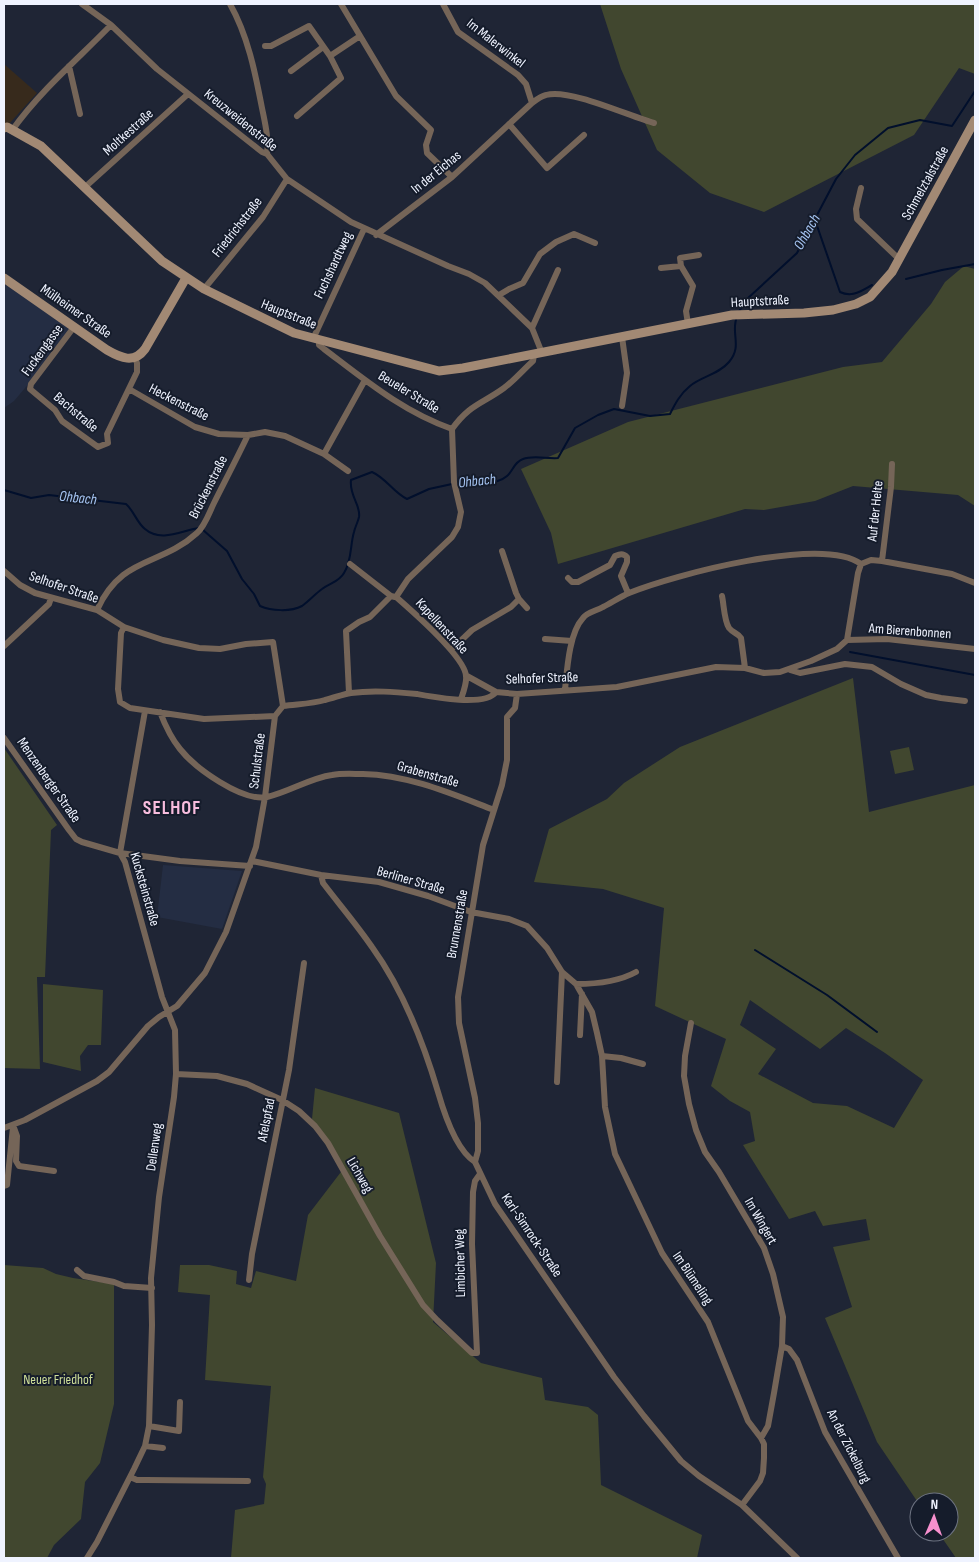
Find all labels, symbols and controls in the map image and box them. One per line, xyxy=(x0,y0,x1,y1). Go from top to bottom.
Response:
street label: Im Malerwinkel xyxy=(463,15,529,71)
street label: Kreuzweidenstraße xyxy=(201,85,281,155)
street label: Moltkestraße xyxy=(99,105,157,159)
street label: Schmelztalstraße xyxy=(898,143,952,223)
street label: In der Eichas xyxy=(408,147,464,197)
street label: Friedrichstraße xyxy=(208,194,266,260)
water label: Ohbach xyxy=(789,211,825,253)
street label: Fuchshardtweg xyxy=(310,228,356,301)
street label: Mülheimer Straße xyxy=(37,280,115,342)
street label: Hauptstraße xyxy=(730,291,790,311)
street label: Hauptstraße xyxy=(259,295,319,333)
street label: Fuckengasse xyxy=(18,321,66,379)
street label: Beueler Straße xyxy=(375,367,443,417)
street label: Heckenstraße xyxy=(146,380,212,424)
street label: Bachstraße xyxy=(50,388,102,436)
street label: Brückenstraße xyxy=(185,453,231,521)
water label: Ohbach xyxy=(457,470,497,492)
street label: Auf der Helte xyxy=(863,480,887,543)
water label: Ohbach xyxy=(58,487,98,509)
street label: Selhofer Straße xyxy=(27,567,101,607)
street label: Kapellenstraße xyxy=(412,595,472,657)
street label: Am Bierenbonnen xyxy=(867,620,952,642)
street label: Selhofer Straße xyxy=(505,668,579,688)
street label: Schulstraße xyxy=(245,732,269,790)
street label: Menzenberger Straße xyxy=(13,734,85,826)
street label: Grabenstraße xyxy=(395,757,461,791)
district label: SELHOF xyxy=(143,797,201,820)
street label: Kucksteinstraße xyxy=(126,850,164,928)
street label: Berliner Straße xyxy=(375,862,447,898)
street label: Brunnenstraße xyxy=(443,888,471,960)
street label: Afelspfad xyxy=(253,1097,279,1144)
street label: Dellenweg xyxy=(142,1121,166,1172)
street label: Lichweg xyxy=(343,1154,377,1196)
street label: Karl-Simrock-Straße xyxy=(498,1190,566,1280)
street label: Im Wingert xyxy=(741,1195,781,1247)
street label: Limbicher Weg xyxy=(451,1228,469,1298)
street label: Im Blümeling xyxy=(669,1248,717,1308)
park label: Neuer Friedhof xyxy=(23,1371,94,1388)
street label: An der Zickelburg xyxy=(823,1405,875,1486)
north arrow xyxy=(909,1492,959,1542)
text: N xyxy=(930,1496,938,1513)

